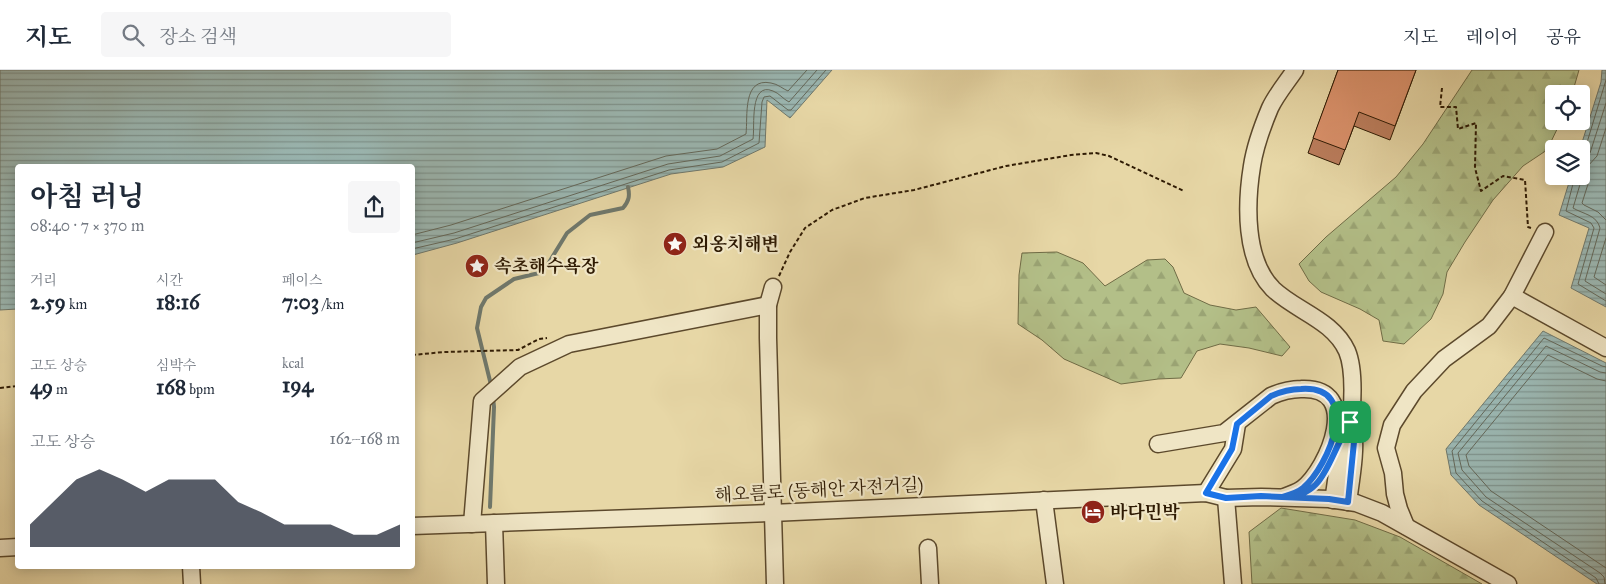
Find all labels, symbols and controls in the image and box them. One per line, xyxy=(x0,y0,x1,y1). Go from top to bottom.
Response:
search box xyxy=(101,12,451,57)
icon: search xyxy=(119,21,147,49)
text: 지도 xyxy=(25,22,71,52)
text: 장소 검색 xyxy=(159,25,237,48)
text: 지도 xyxy=(1403,26,1438,48)
text: 레이어 xyxy=(1466,26,1518,48)
text: 공유 xyxy=(1546,26,1581,48)
map controls xyxy=(1545,85,1590,185)
button: locate xyxy=(1545,85,1590,130)
button: layers xyxy=(1545,140,1590,185)
text: 아침 러닝 xyxy=(30,179,144,214)
button: share xyxy=(348,181,400,233)
text: 08:40 · 7 × 370 m xyxy=(30,216,144,235)
place icon: 외옹치해변 xyxy=(662,231,688,257)
place label: 외옹치해변 xyxy=(692,233,779,255)
place icon: 속초해수욕장 xyxy=(464,253,490,279)
place label: 속초해수욕장 xyxy=(494,255,599,277)
text: 거리 xyxy=(30,272,57,289)
text: 시간 xyxy=(156,272,183,289)
text: 페이스 xyxy=(282,272,323,289)
text: 2.59 xyxy=(30,289,66,315)
text: 18:16 xyxy=(156,289,200,315)
text: 7:03 xyxy=(282,289,319,315)
text: km xyxy=(66,296,87,313)
text: /km xyxy=(319,296,344,313)
text: kcal xyxy=(282,355,304,372)
text: 고도 상승 xyxy=(30,357,87,374)
text: 심박수 xyxy=(156,357,197,374)
text: 194 xyxy=(282,372,313,398)
text: 49 xyxy=(30,374,53,400)
text: 168 xyxy=(156,374,186,400)
text: m xyxy=(53,381,68,398)
text: bpm xyxy=(186,381,215,398)
pin xyxy=(1329,401,1371,443)
icon: arrive xyxy=(1336,408,1364,436)
text: 162–168 m xyxy=(329,429,400,448)
text: 고도 상승 xyxy=(30,432,95,451)
street label: 해오름로 (동해안 자전거길) xyxy=(714,474,924,507)
hotel icon: 바다민박 xyxy=(1080,499,1106,525)
place label: 바다민박 xyxy=(1110,501,1180,523)

